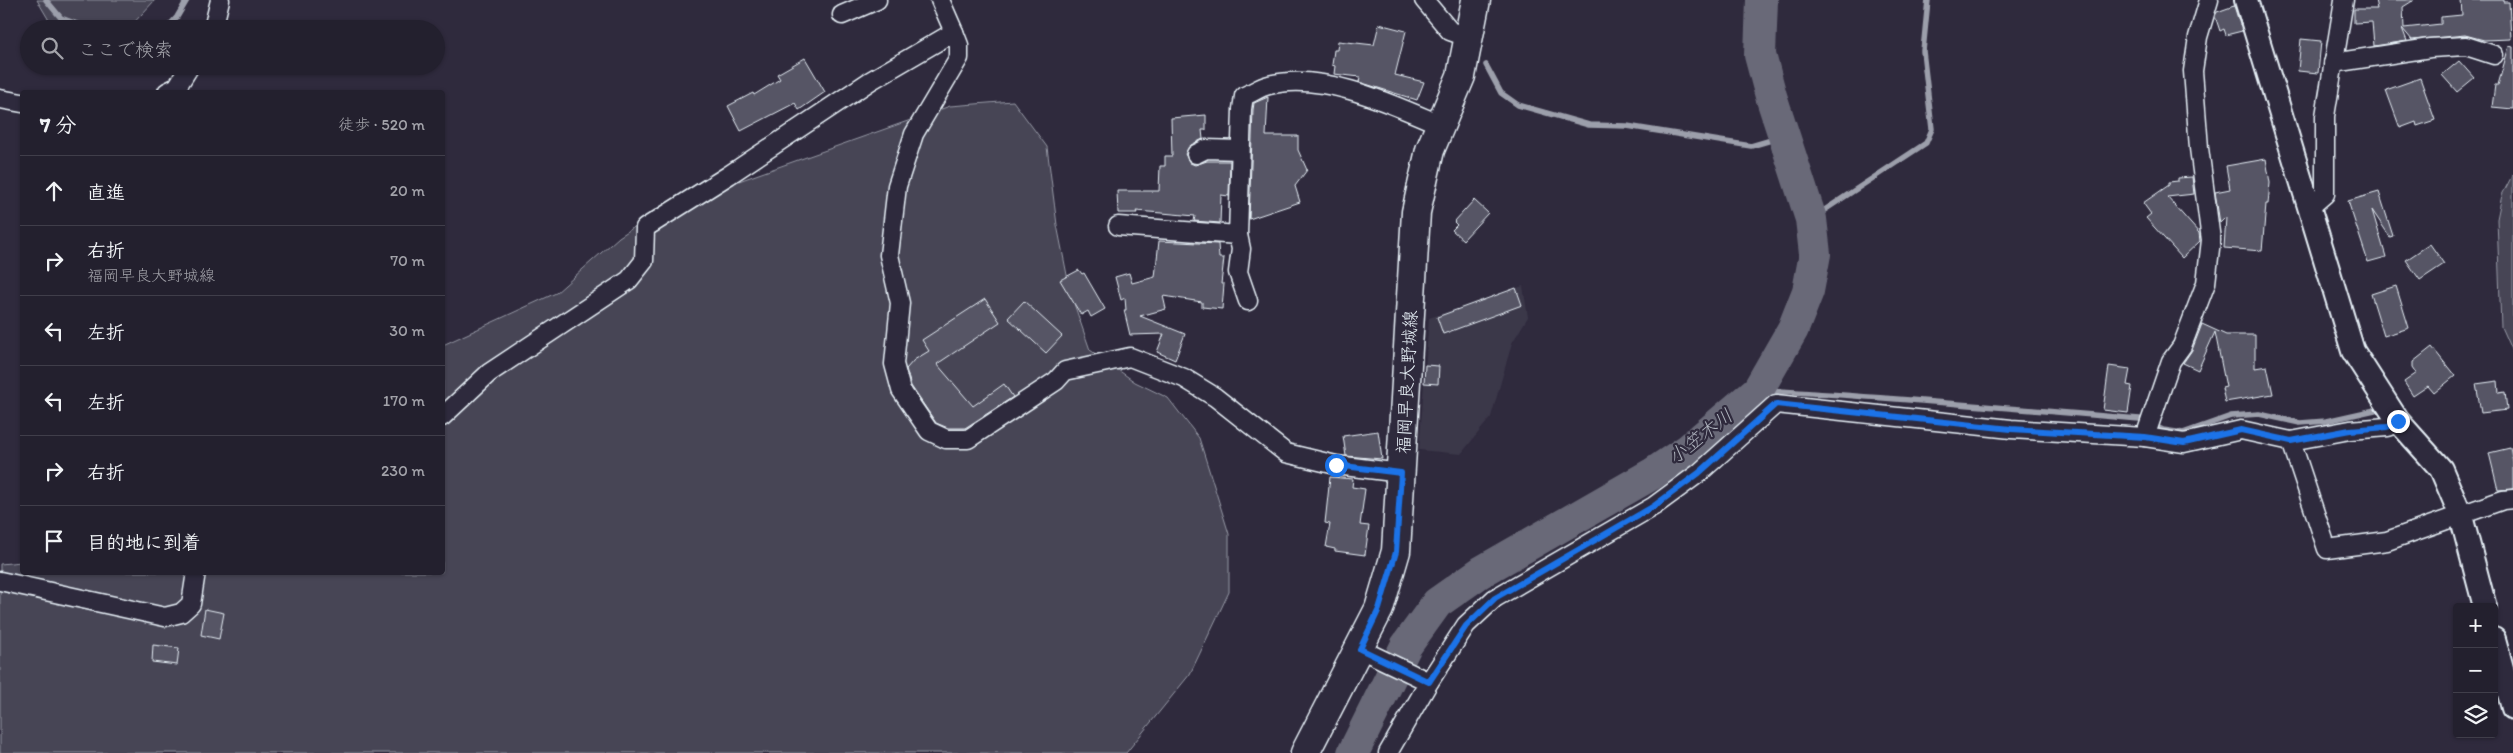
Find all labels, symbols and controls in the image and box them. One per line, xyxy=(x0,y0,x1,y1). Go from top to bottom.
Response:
search box xyxy=(20,20,445,75)
icon: search xyxy=(38,34,66,62)
text: ここで検索 xyxy=(78,38,173,61)
text: 7 分 xyxy=(40,112,76,137)
text: 徒歩 · 520 m xyxy=(338,115,425,134)
icon: ahead xyxy=(40,177,68,205)
text: 直進 xyxy=(87,181,125,204)
text: 20 m xyxy=(390,181,425,200)
text: 右折 xyxy=(87,239,125,262)
icon: right xyxy=(40,247,68,275)
text: 70 m xyxy=(390,251,425,270)
text: 福岡早良大野城線 xyxy=(87,266,215,285)
street label: 福岡早良大野城線 xyxy=(1392,310,1422,454)
icon: left xyxy=(40,317,68,345)
text: 左折 xyxy=(87,321,125,344)
text: 30 m xyxy=(389,321,425,340)
icon: left xyxy=(40,387,68,415)
text: 左折 xyxy=(87,391,125,414)
text: 170 m xyxy=(383,391,425,410)
water label: 小笠木川 xyxy=(1663,404,1737,469)
route end xyxy=(2387,410,2410,433)
route start xyxy=(1325,454,1348,477)
icon: right xyxy=(40,457,68,485)
text: 右折 xyxy=(87,461,125,484)
text: 230 m xyxy=(381,461,425,480)
icon: arrive xyxy=(40,527,68,555)
text: 目的地に到着 xyxy=(87,531,201,554)
map controls xyxy=(2453,603,2498,738)
button: + xyxy=(2453,603,2498,648)
button: − xyxy=(2453,648,2498,693)
button: layers xyxy=(2453,693,2498,738)

